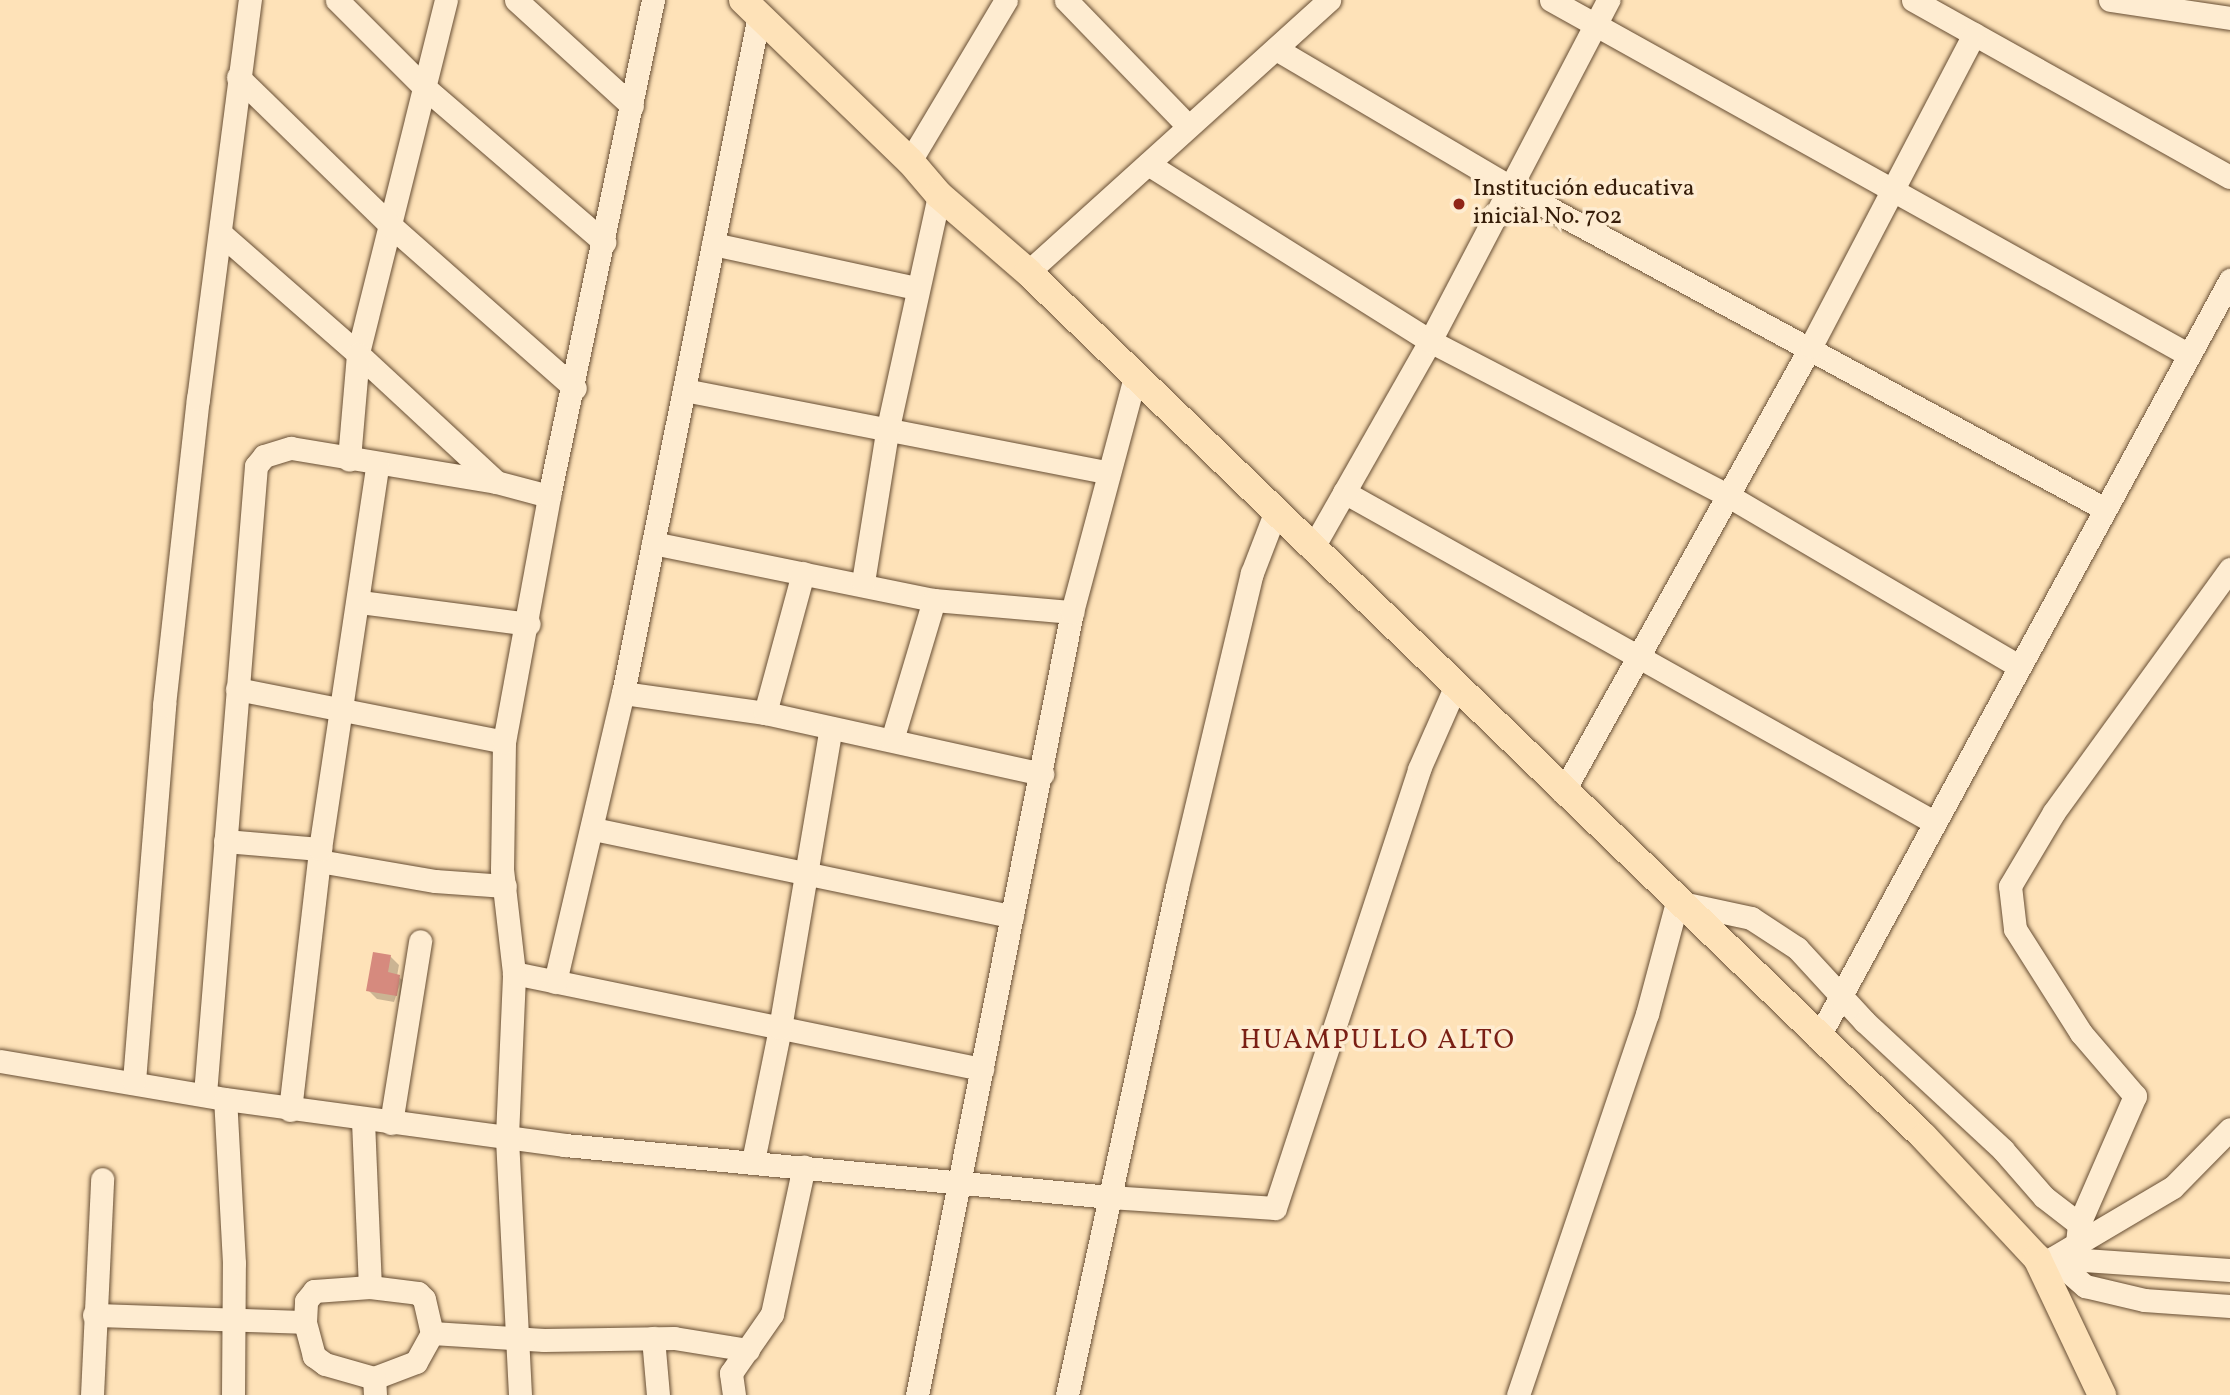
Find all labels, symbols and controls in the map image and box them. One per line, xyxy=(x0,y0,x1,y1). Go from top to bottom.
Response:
place label: Institución educativa inicial No. 702 xyxy=(1473,176,1695,232)
marker: Institución educativa inicial No. 702 xyxy=(1451,196,1467,212)
district label: HUAMPULLO ALTO xyxy=(1242,1024,1514,1058)

